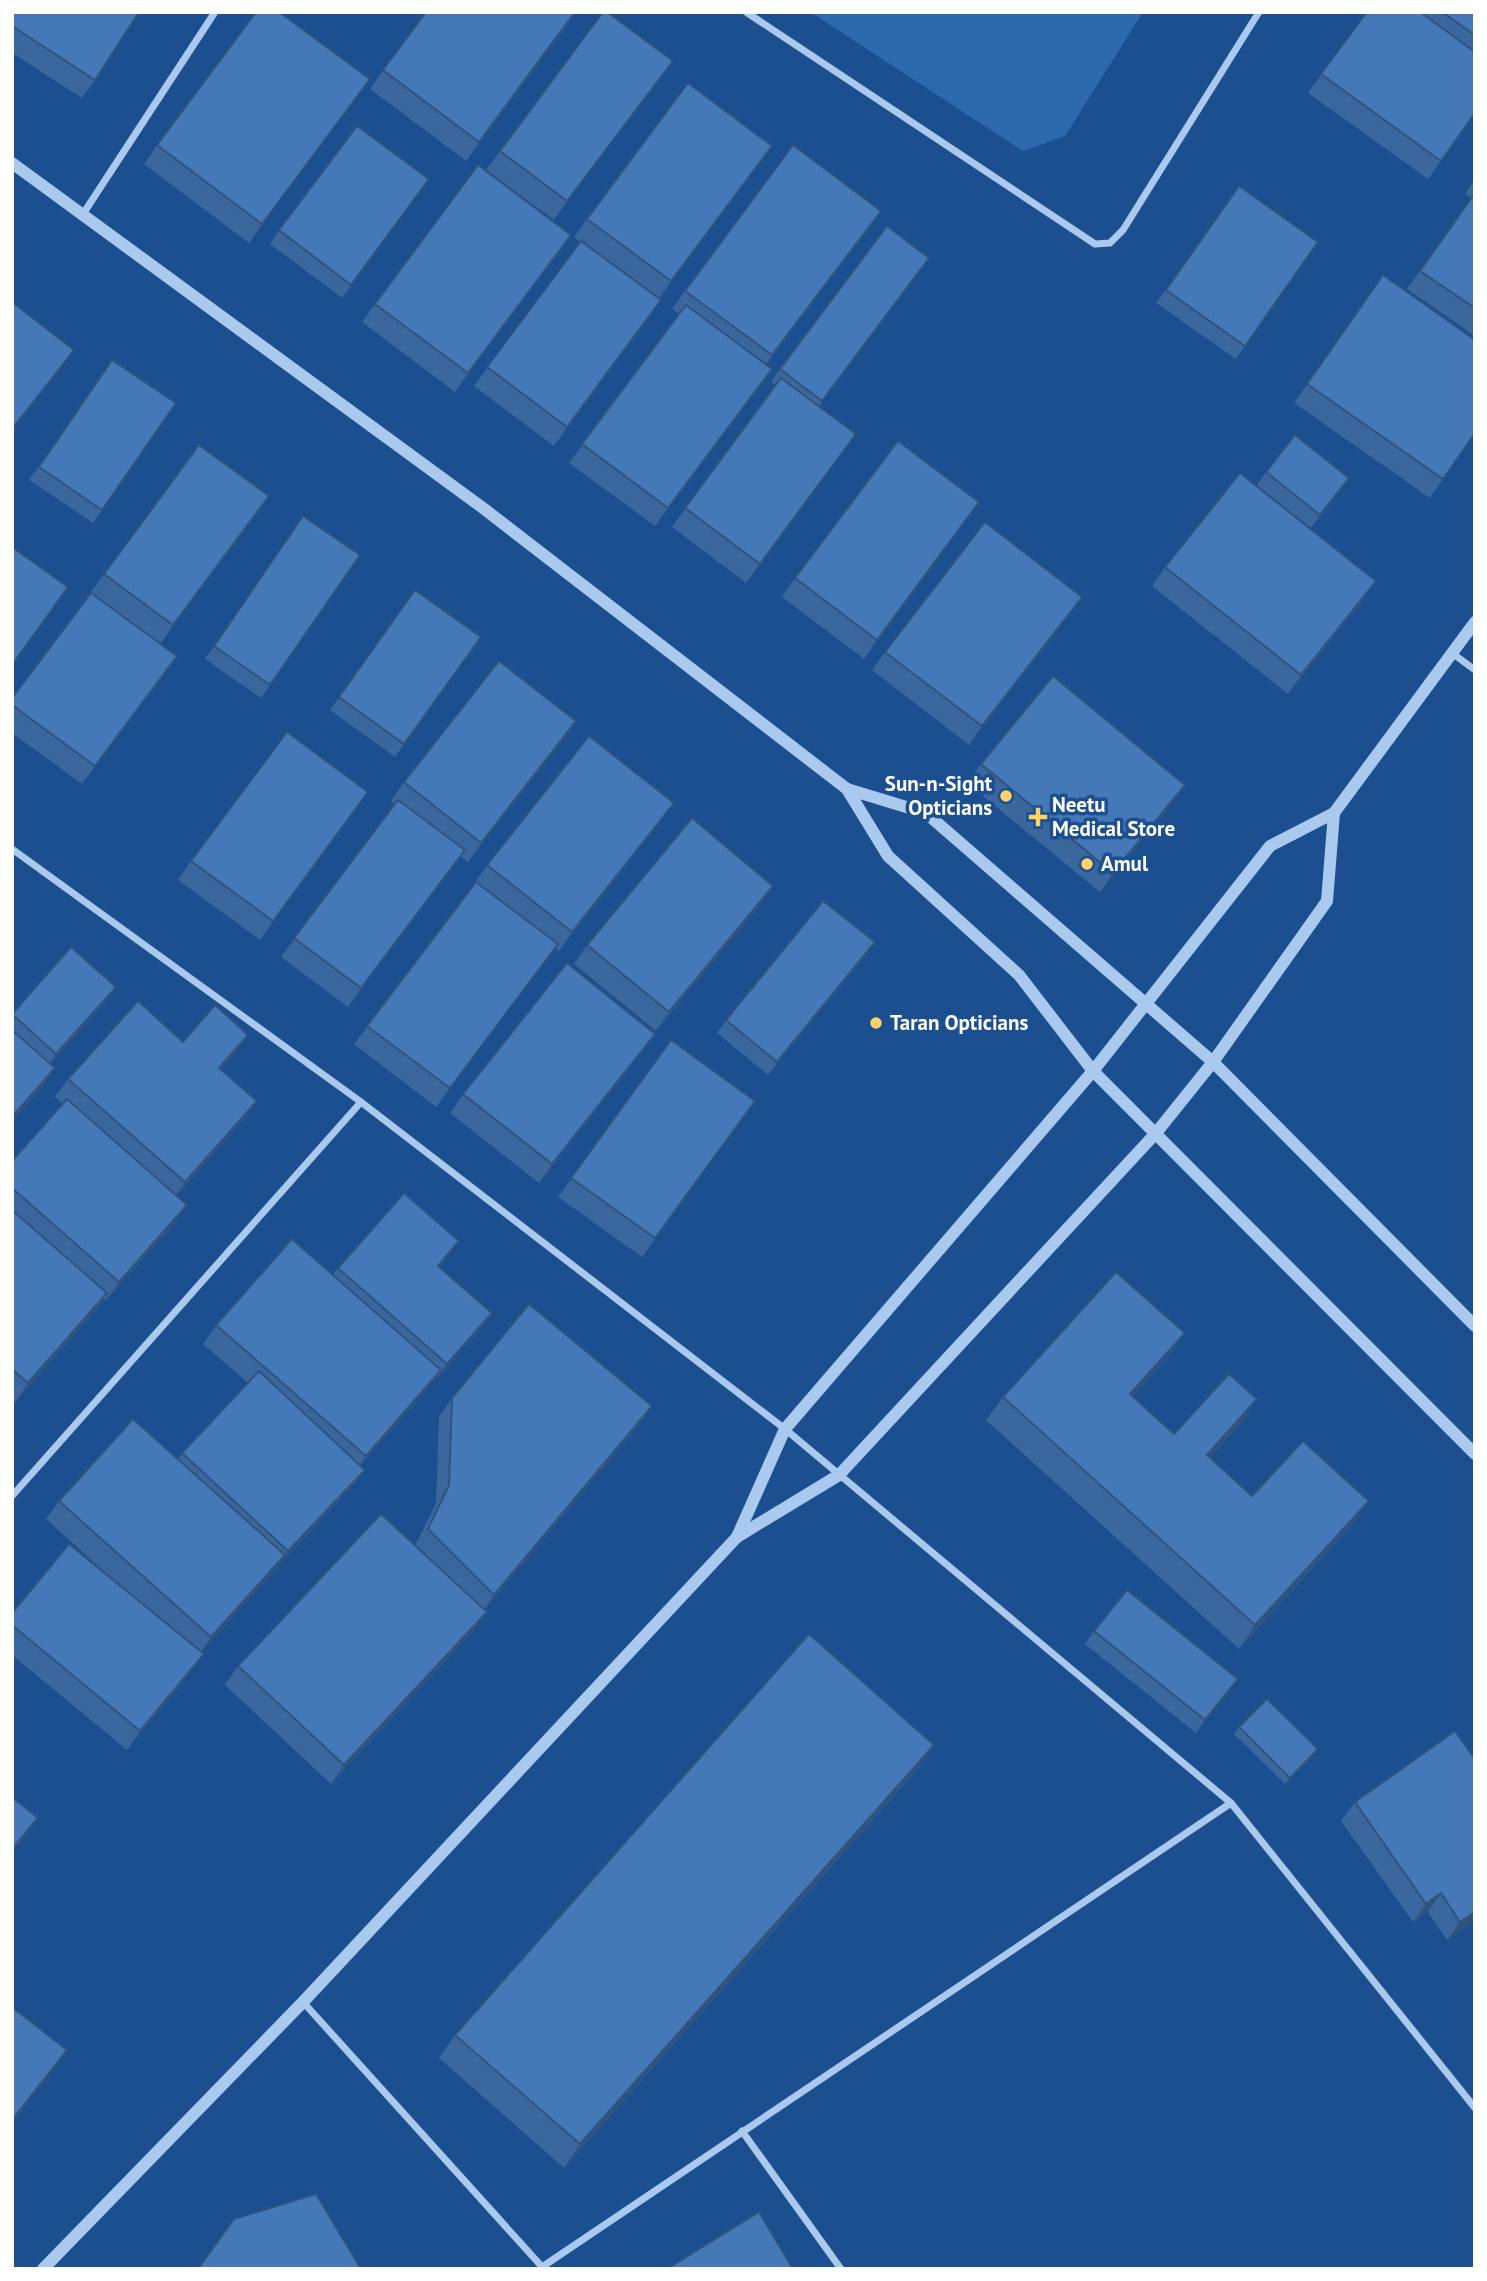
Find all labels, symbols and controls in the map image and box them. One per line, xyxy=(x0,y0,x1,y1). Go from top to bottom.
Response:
place label: Sun-n-Sight Opticians xyxy=(885,770,993,821)
marker: Sun-n-Sight Opticians xyxy=(998,788,1014,804)
place label: Neetu Medical Store xyxy=(1052,791,1175,842)
marker: Neetu Medical Store xyxy=(1030,809,1046,825)
place label: Amul xyxy=(1101,850,1149,877)
marker: Amul xyxy=(1079,856,1095,872)
place label: Taran Opticians xyxy=(890,1009,1028,1036)
marker: Taran Opticians xyxy=(868,1015,884,1031)

